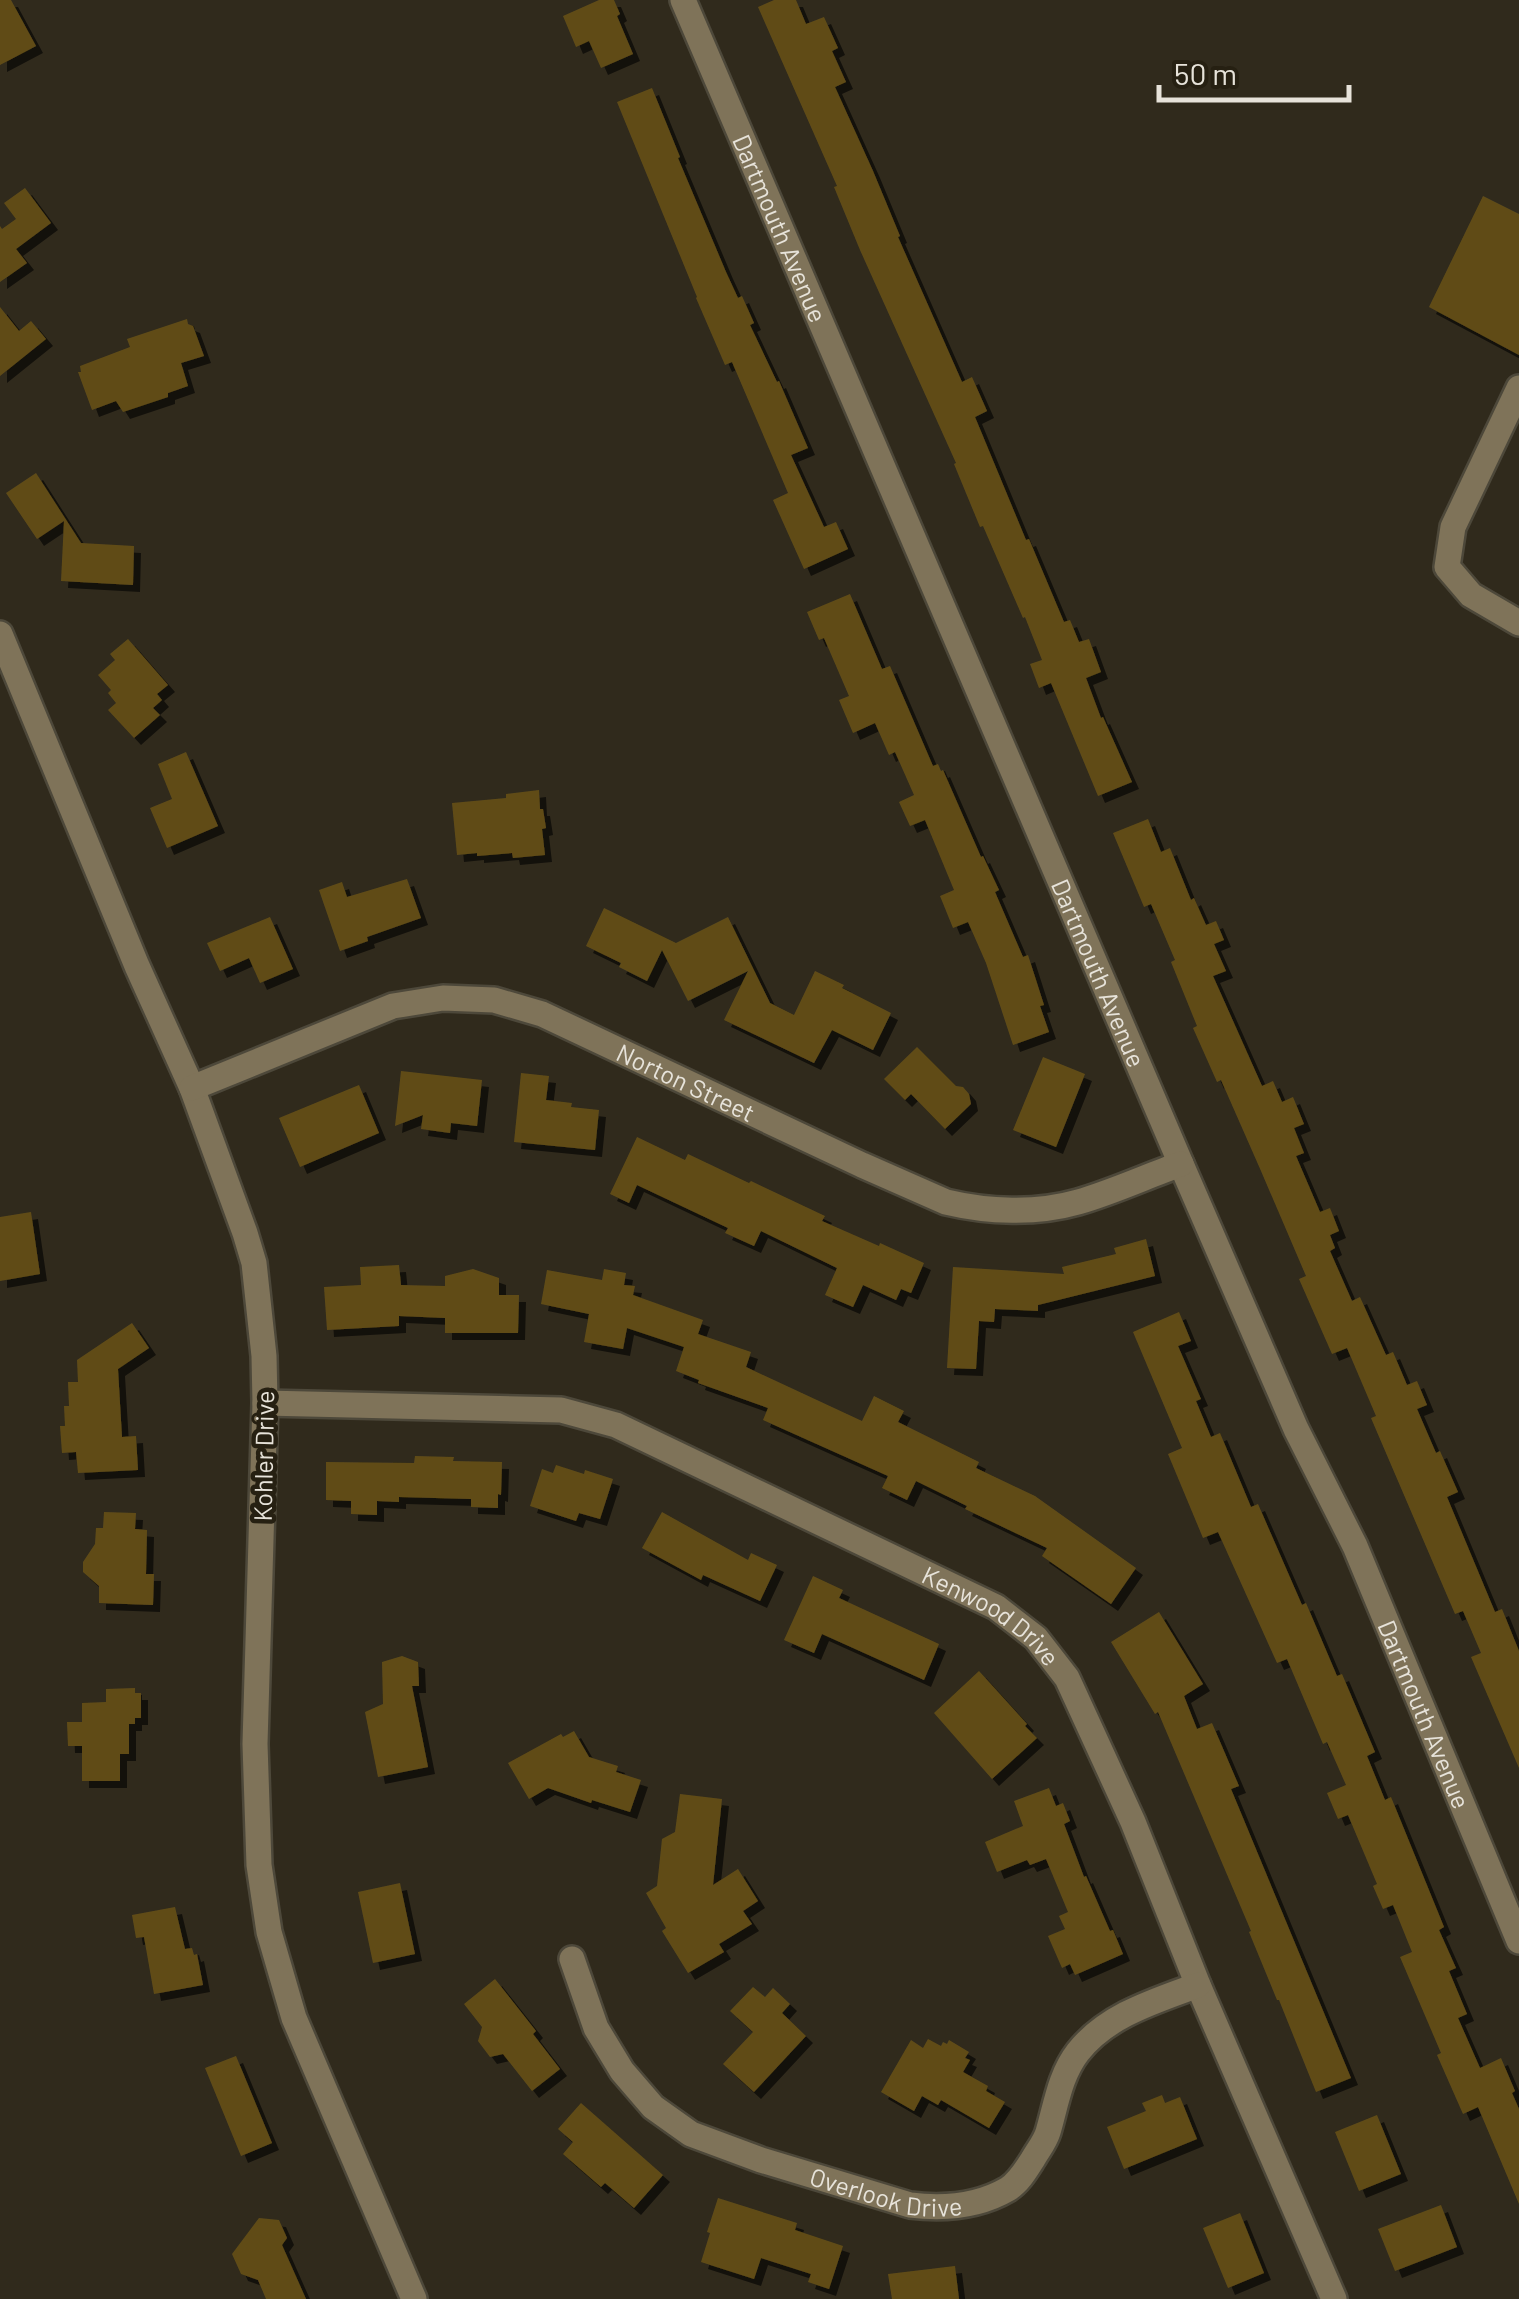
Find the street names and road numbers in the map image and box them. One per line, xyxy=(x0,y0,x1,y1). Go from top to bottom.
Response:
street label: Dartmouth Avenue xyxy=(727,130,834,326)
street label: Dartmouth Avenue xyxy=(1046,874,1153,1071)
street label: Norton Street xyxy=(612,1037,760,1127)
street label: Kohler Drive xyxy=(247,1390,279,1522)
street label: Kenwood Drive xyxy=(918,1559,1066,1671)
street label: Dartmouth Avenue xyxy=(1372,1615,1477,1813)
street label: Overlook Drive xyxy=(806,2161,964,2222)

